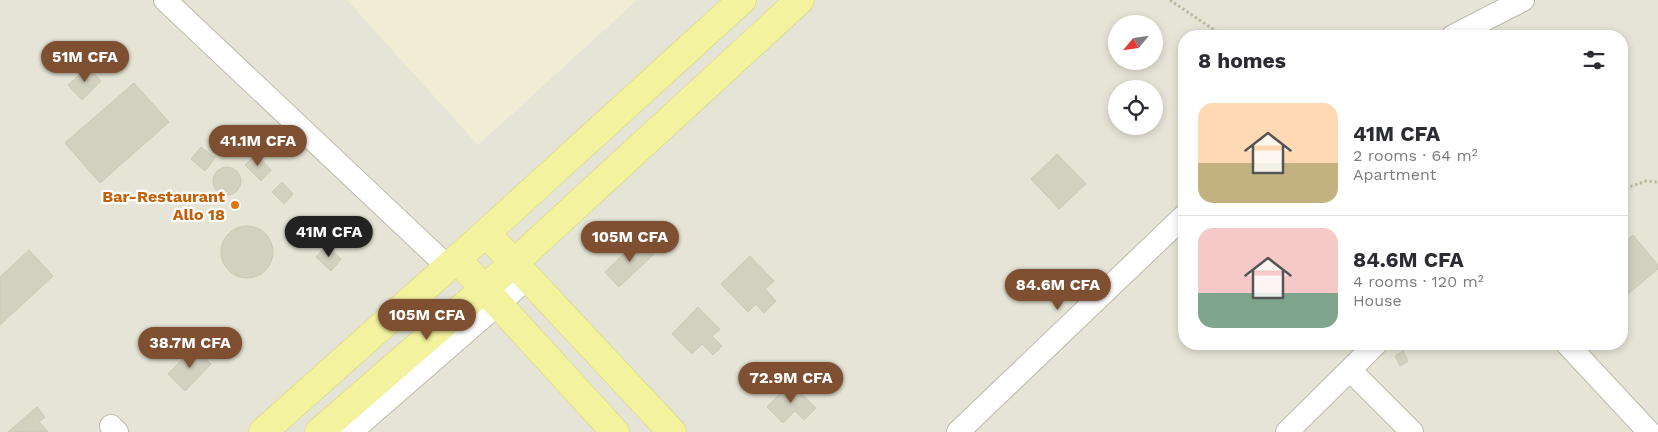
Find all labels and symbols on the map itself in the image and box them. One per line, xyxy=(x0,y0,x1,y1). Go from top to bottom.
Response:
north arrow xyxy=(1108,15,1162,70)
pin: 51M CFA xyxy=(39,41,131,83)
pin: 41.1M CFA xyxy=(201,124,315,167)
place label: Bar-Restaurant Allo 18 xyxy=(102,187,225,224)
marker: Bar-Restaurant Allo 18 xyxy=(229,199,241,211)
pin: 41M CFA xyxy=(283,216,375,258)
pin: 105M CFA xyxy=(578,220,682,263)
pin: 84.6M CFA xyxy=(1001,268,1115,311)
pin: 105M CFA xyxy=(375,298,479,341)
pin: 38.7M CFA xyxy=(133,326,247,369)
pin: 72.9M CFA xyxy=(734,362,848,404)

